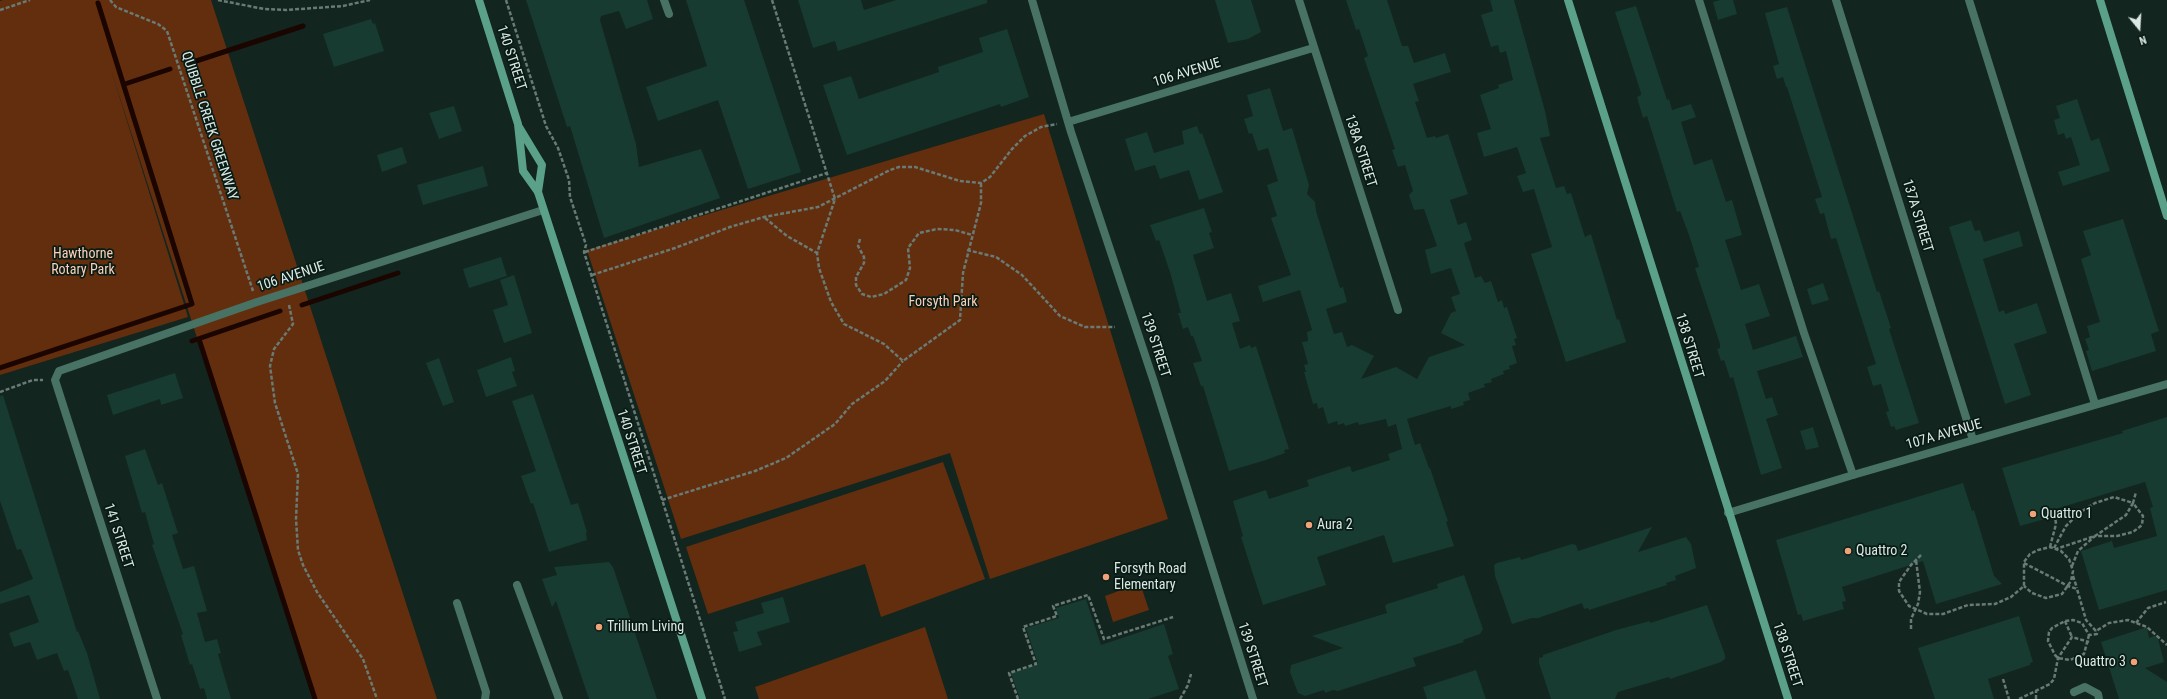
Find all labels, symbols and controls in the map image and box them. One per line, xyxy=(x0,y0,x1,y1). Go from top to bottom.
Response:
north arrow xyxy=(2119,8,2159,48)
street label: 140 STREET xyxy=(493,23,529,93)
text: N xyxy=(2138,33,2148,47)
street label: QUIBBLE CREEK GREENWAY xyxy=(177,49,241,203)
street label: 106 AVENUE xyxy=(1151,55,1223,91)
street label: 138A STREET xyxy=(1340,113,1380,189)
street label: 137A STREET xyxy=(1898,178,1936,254)
park label: Hawthorne Rotary Park xyxy=(51,246,115,278)
street label: 106 AVENUE xyxy=(255,258,327,296)
park label: Forsyth Park xyxy=(908,294,978,310)
street label: 139 STREET xyxy=(1137,310,1173,380)
street label: 138 STREET xyxy=(1671,311,1707,381)
street label: 140 STREET xyxy=(613,407,649,477)
street label: 107A AVENUE xyxy=(1904,416,1984,454)
street label: 141 STREET xyxy=(100,501,136,571)
place label: Quattro 1 xyxy=(2041,506,2092,522)
marker: Quattro 1 xyxy=(2028,509,2038,519)
place label: Aura 2 xyxy=(1317,517,1353,533)
marker: Aura 2 xyxy=(1304,520,1314,530)
place label: Quattro 2 xyxy=(1856,543,1907,559)
marker: Quattro 2 xyxy=(1843,546,1853,556)
place label: Forsyth Road Elementary xyxy=(1114,561,1186,594)
marker: Forsyth Road Elementary xyxy=(1101,572,1111,582)
place label: Trillium Living xyxy=(607,619,684,635)
street label: 139 STREET xyxy=(1234,620,1270,690)
street label: 138 STREET xyxy=(1769,620,1805,690)
marker: Trillium Living xyxy=(594,622,604,632)
place label: Quattro 3 xyxy=(2075,654,2126,670)
marker: Quattro 3 xyxy=(2129,657,2139,667)

